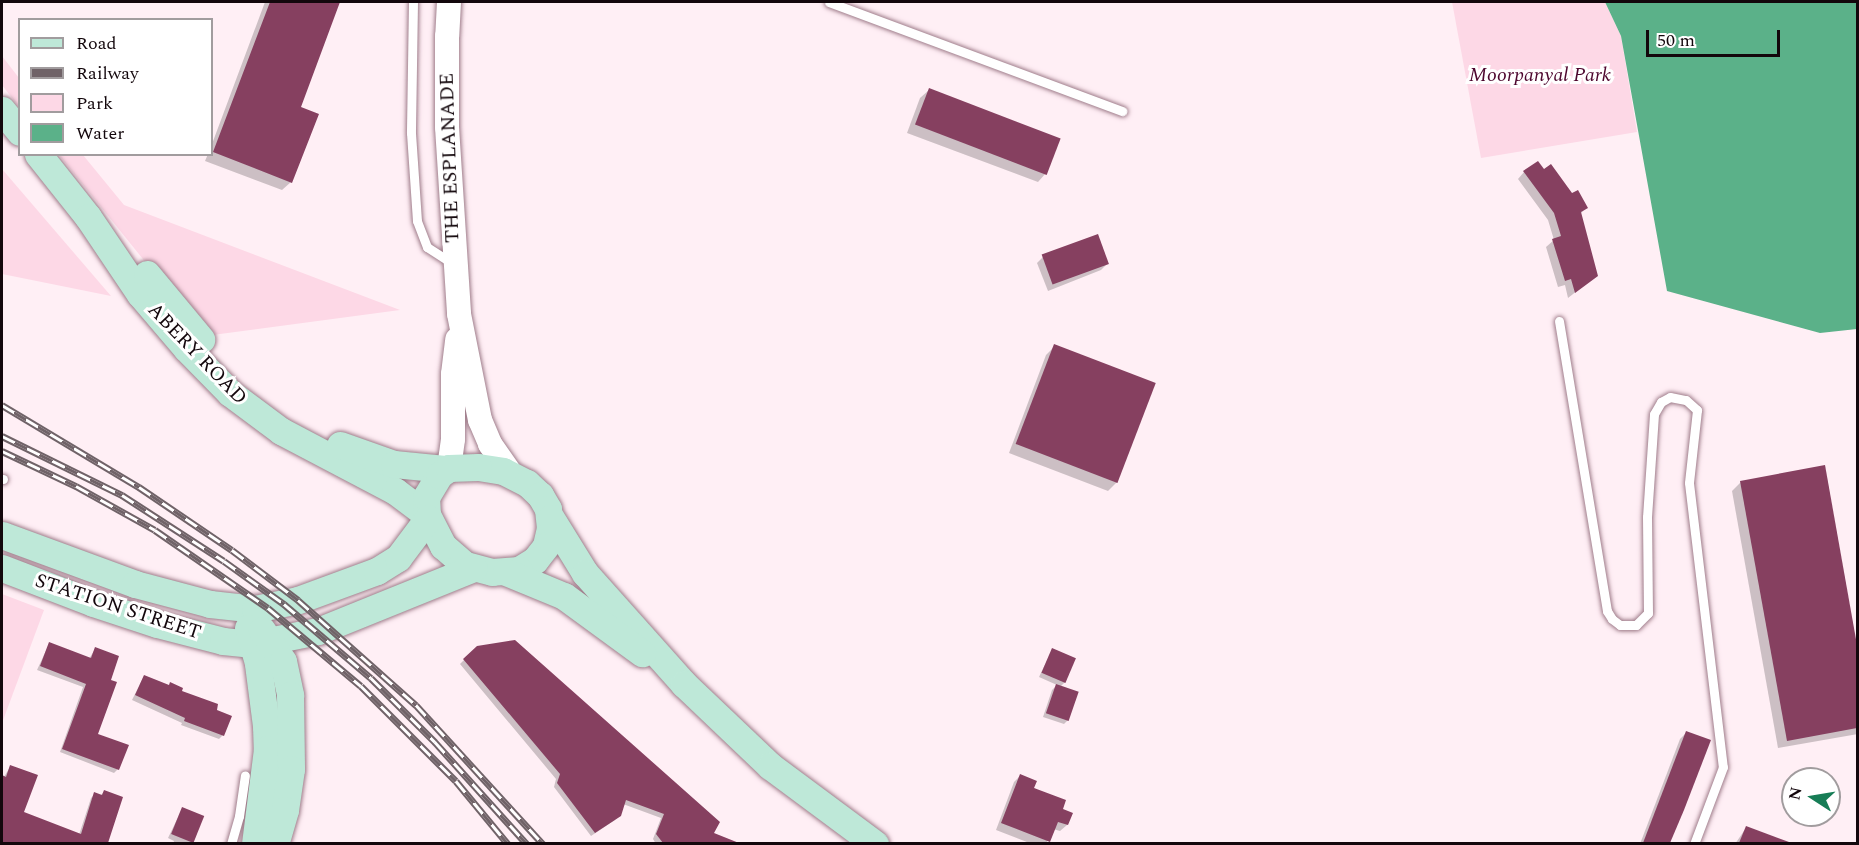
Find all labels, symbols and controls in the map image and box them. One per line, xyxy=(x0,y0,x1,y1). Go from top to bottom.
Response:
legend xyxy=(18,18,213,156)
scale bar xyxy=(1649,18,1782,56)
text: 50 m xyxy=(1657,27,1695,54)
text: Road xyxy=(76,30,117,57)
text: Railway xyxy=(76,60,139,87)
park label: Moorpanyal Park xyxy=(1469,63,1611,87)
street label: THE ESPLANADE xyxy=(435,72,465,244)
text: Park xyxy=(76,90,113,117)
text: Water xyxy=(76,120,124,147)
street label: ABERY ROAD xyxy=(142,298,252,410)
street label: STATION STREET xyxy=(32,569,204,645)
north arrow xyxy=(1781,767,1841,827)
text: N xyxy=(1782,785,1808,803)

